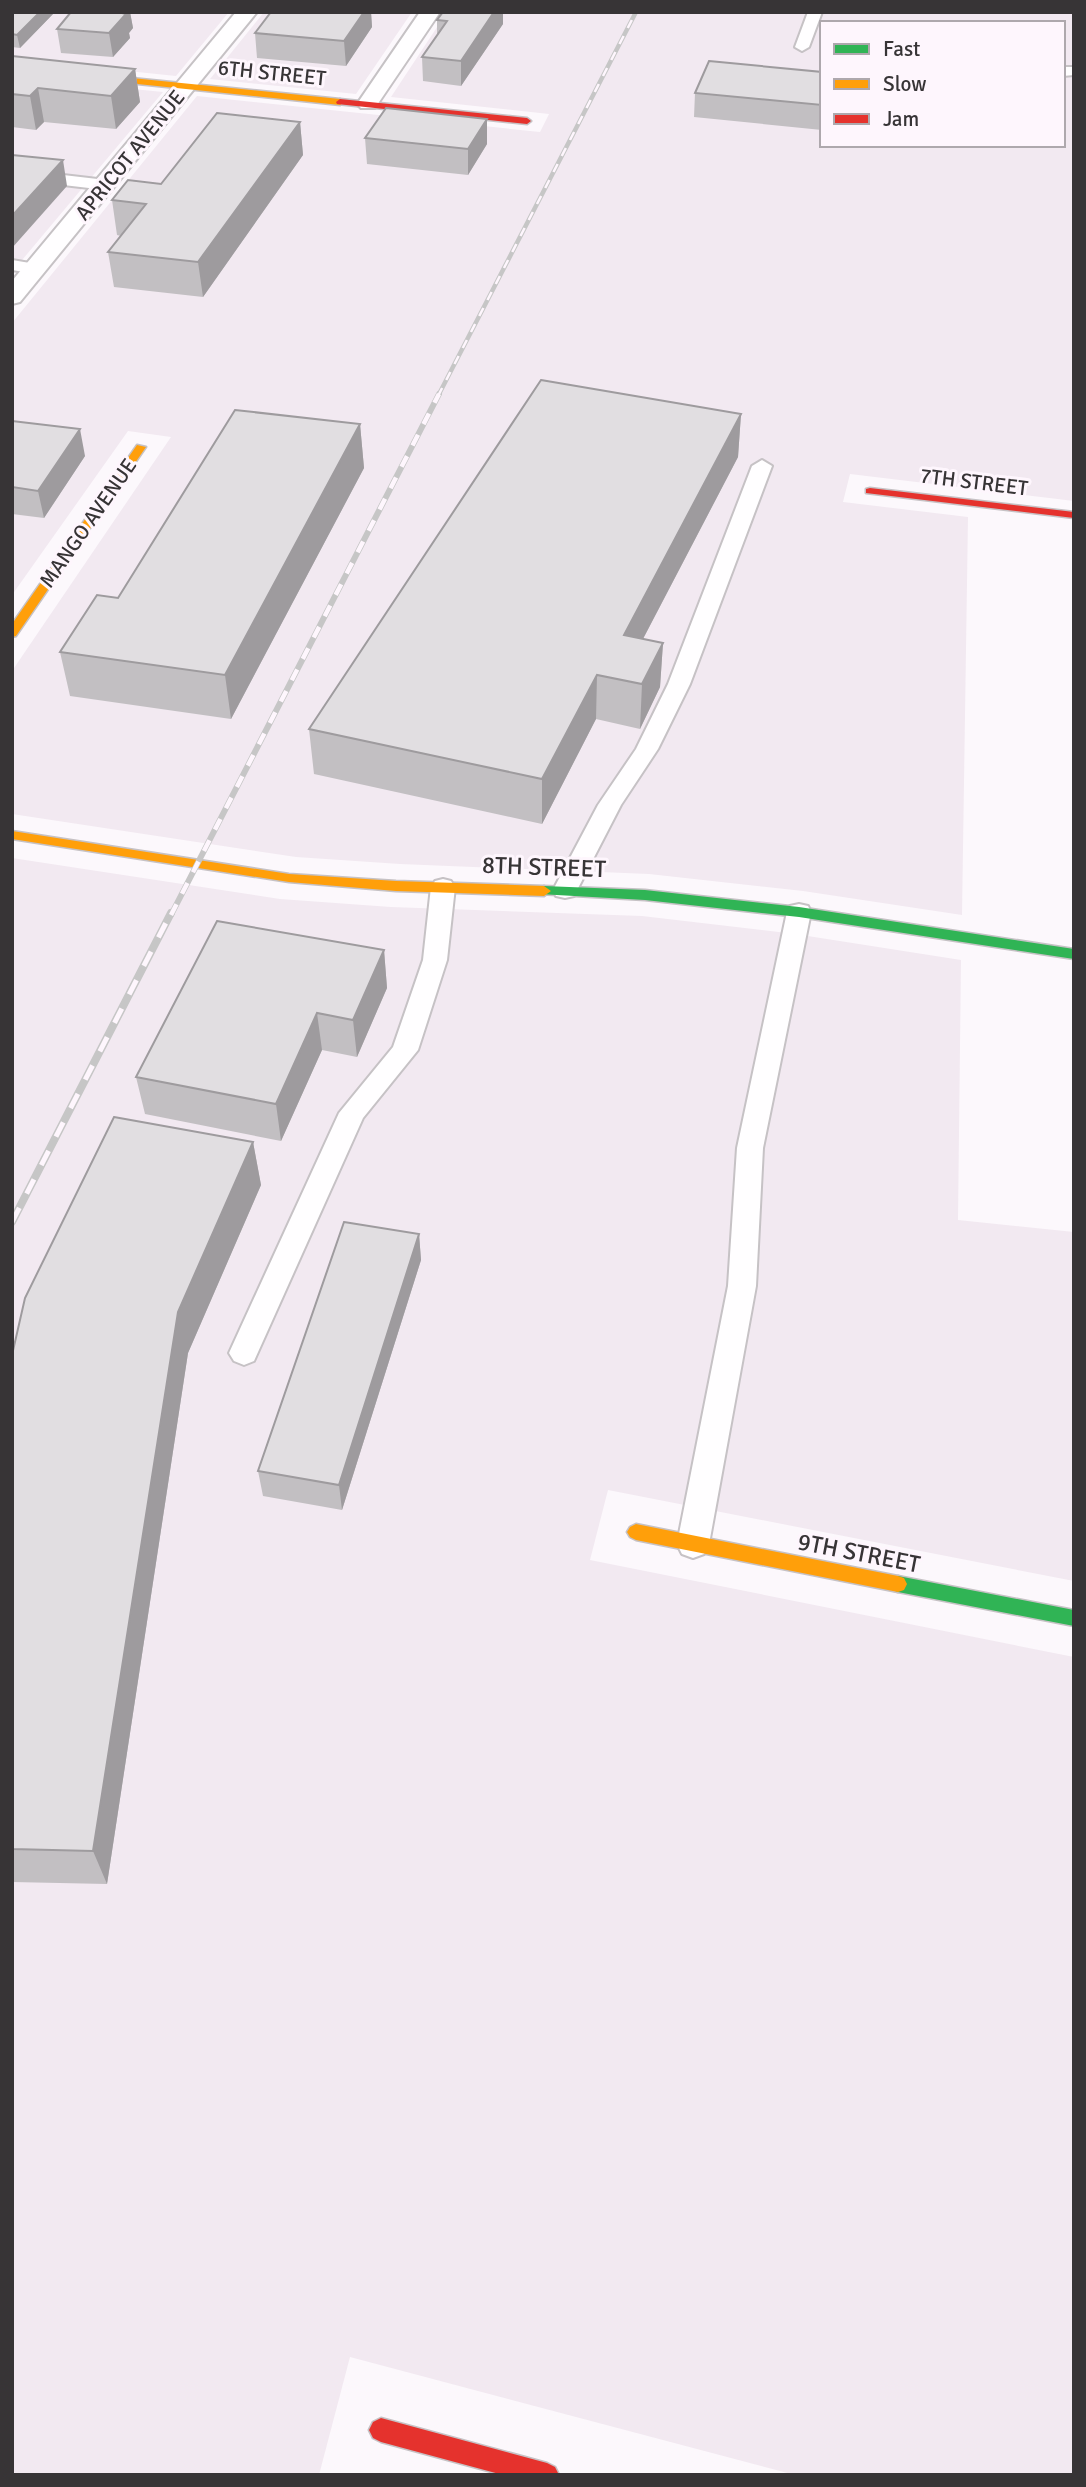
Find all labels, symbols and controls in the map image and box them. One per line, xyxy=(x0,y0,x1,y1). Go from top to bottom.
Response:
legend xyxy=(820,21,1065,147)
text: Fast xyxy=(883,36,920,62)
street label: 6TH STREET xyxy=(217,54,328,92)
text: Slow xyxy=(883,71,927,97)
street label: APRICOT AVENUE xyxy=(69,85,191,225)
text: Jam xyxy=(883,106,919,132)
street label: MANGO AVENUE xyxy=(34,453,142,593)
street label: 7TH STREET xyxy=(919,462,1030,502)
street label: 8TH STREET xyxy=(481,850,607,884)
street label: 9TH STREET xyxy=(795,1526,923,1580)

